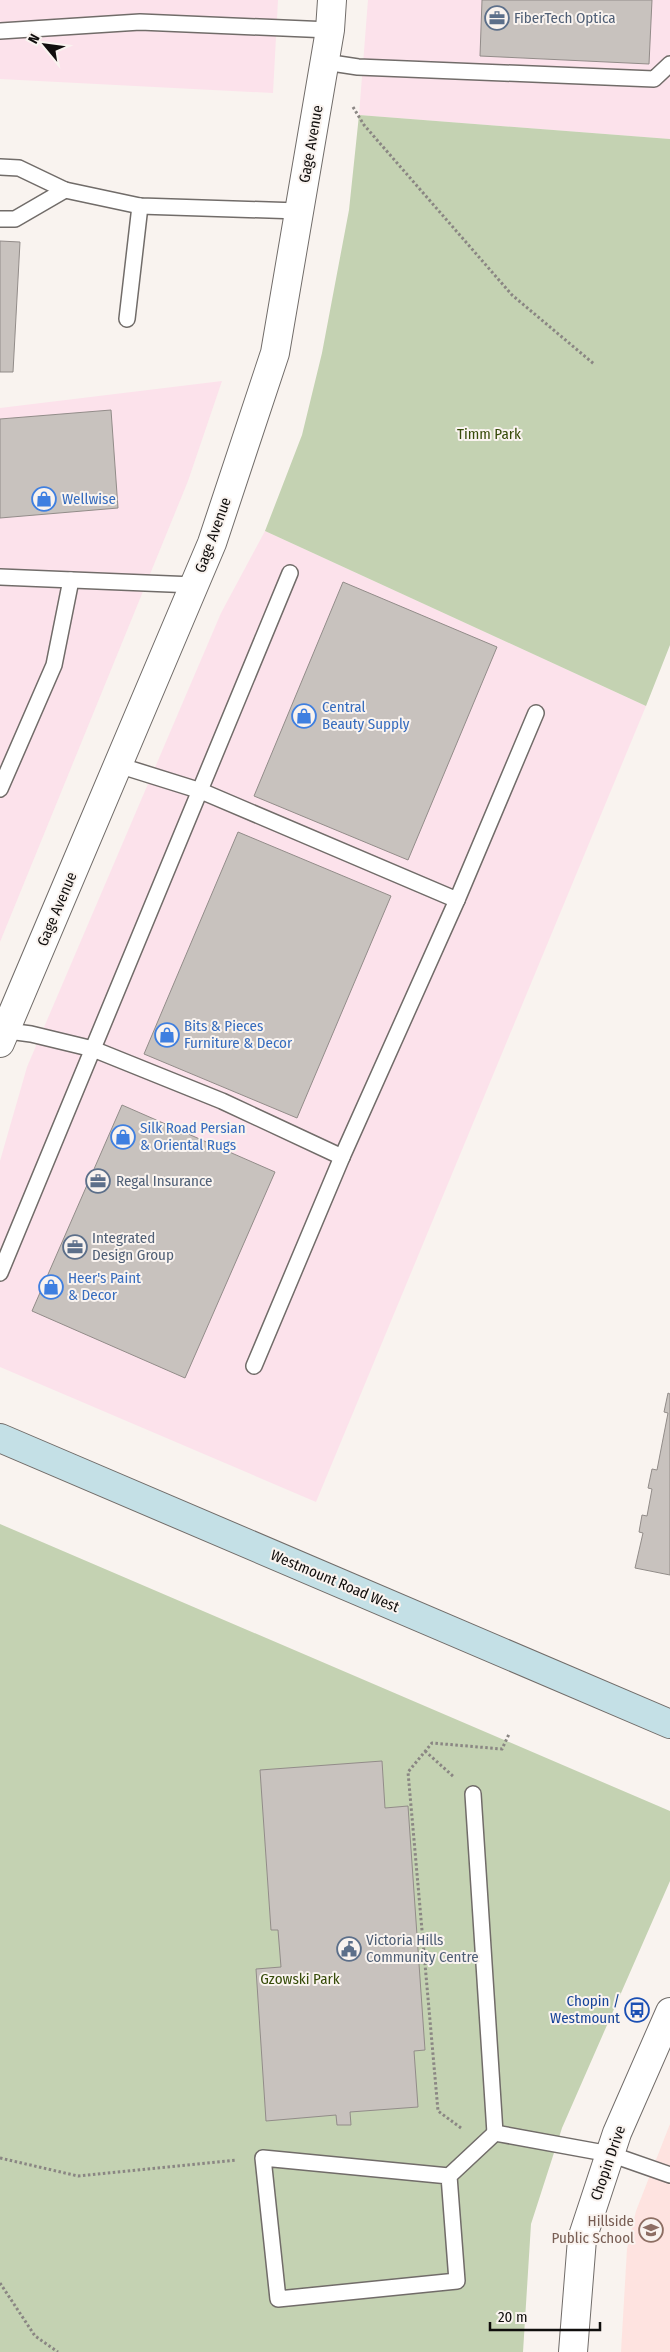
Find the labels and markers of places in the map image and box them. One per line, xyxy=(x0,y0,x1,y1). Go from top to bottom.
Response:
office icon: FiberTech Optica xyxy=(484,5,510,31)
place label: FiberTech Optica xyxy=(514,9,616,27)
shop icon: Wellwise xyxy=(31,486,57,512)
place label: Wellwise xyxy=(62,490,116,508)
place label: Central Beauty Supply xyxy=(322,698,410,733)
shop icon: Central Beauty Supply xyxy=(291,703,317,729)
place label: Bits & Pieces Furniture & Decor xyxy=(184,1017,293,1052)
shop icon: Bits & Pieces Furniture & Decor xyxy=(154,1022,180,1048)
place label: Silk Road Persian & Oriental Rugs xyxy=(140,1119,246,1154)
shop icon: Silk Road Persian & Oriental Rugs xyxy=(110,1124,136,1150)
office icon: Regal Insurance xyxy=(85,1168,111,1194)
place label: Regal Insurance xyxy=(116,1172,212,1190)
place label: Integrated Design Group xyxy=(92,1229,174,1264)
office icon: Integrated Design Group xyxy=(62,1234,88,1260)
place label: Heer's Paint & Decor xyxy=(68,1269,141,1304)
shop icon: Heer's Paint & Decor xyxy=(38,1274,64,1300)
place label: Victoria Hills Community Centre xyxy=(366,1931,479,1966)
public building icon: Victoria Hills Community Centre xyxy=(336,1936,362,1962)
place label: Chopin / Westmount xyxy=(550,1992,620,2027)
bus stop icon: Chopin / Westmount xyxy=(624,1997,650,2023)
place label: Hillside Public School xyxy=(551,2212,634,2247)
school or university icon: Hillside Public School xyxy=(638,2217,664,2243)

